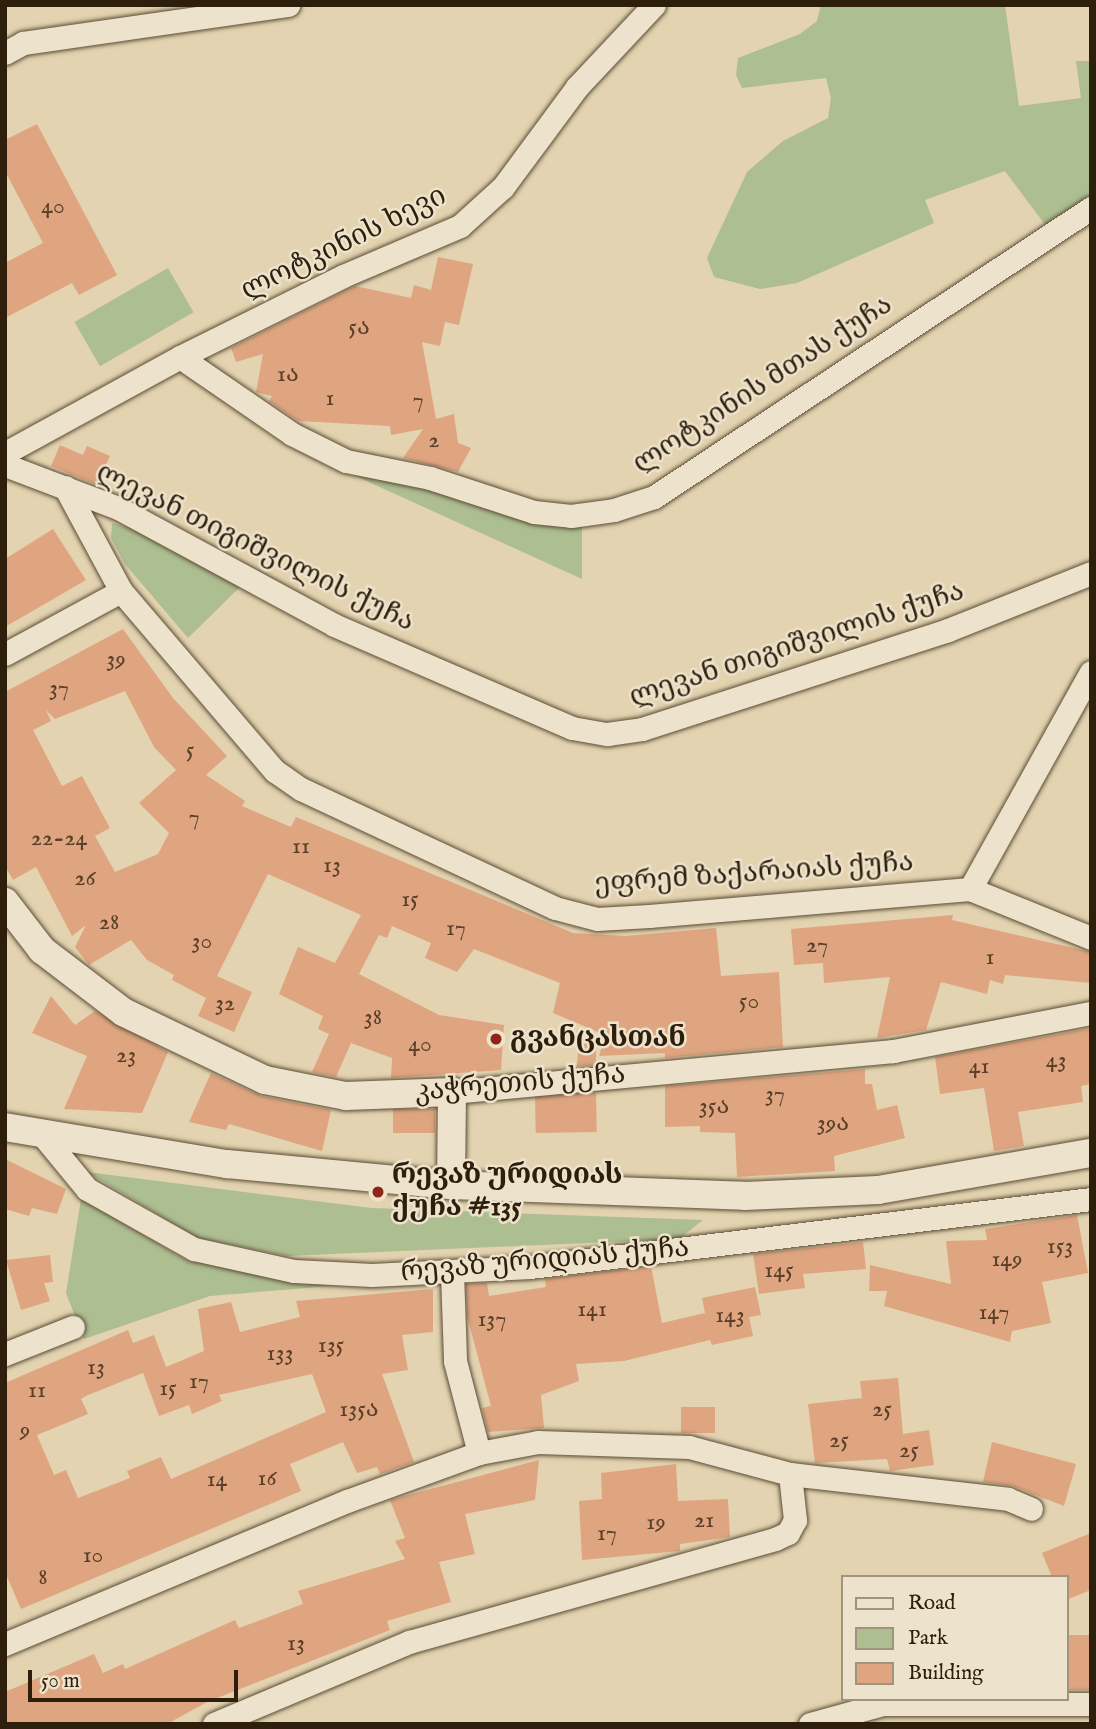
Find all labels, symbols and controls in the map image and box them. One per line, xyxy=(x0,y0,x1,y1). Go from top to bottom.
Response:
street label: ლოტკინის ხევი xyxy=(236,180,452,308)
house number: 40 xyxy=(41,193,65,221)
street label: ლოტკინის მთას ქუჩა xyxy=(627,289,899,481)
house number: 5ა xyxy=(348,314,370,342)
house number: 1ა xyxy=(277,361,299,389)
house number: 1 xyxy=(326,385,334,413)
house number: 7 xyxy=(412,387,424,415)
house number: 2 xyxy=(428,427,440,455)
street label: ლევან თიგიშვილის ქუჩა xyxy=(90,456,420,640)
street label: ლევან თიგიშვილის ქუჩა xyxy=(625,575,969,715)
house number: 39 xyxy=(106,646,126,674)
house number: 37 xyxy=(49,675,69,703)
house number: 5 xyxy=(186,737,194,765)
house number: 7 xyxy=(188,804,200,832)
house number: 22-24 xyxy=(31,825,87,853)
house number: 11 xyxy=(292,833,310,861)
street label: ეფრემ ზაქარაიას ქუჩა xyxy=(593,846,915,902)
house number: 13 xyxy=(323,852,341,880)
house number: 26 xyxy=(74,865,96,893)
house number: 15 xyxy=(401,886,419,914)
house number: 28 xyxy=(99,909,119,937)
house number: 17 xyxy=(446,915,466,943)
house number: 30 xyxy=(192,928,212,956)
house number: 27 xyxy=(806,932,828,960)
house number: 1 xyxy=(986,944,994,972)
house number: 50 xyxy=(739,988,759,1016)
house number: 32 xyxy=(215,990,235,1018)
house number: 38 xyxy=(364,1004,382,1032)
place label: გვანცასთან xyxy=(510,1022,685,1056)
house number: 40 xyxy=(408,1031,432,1059)
marker: გვანცასთან xyxy=(488,1031,504,1047)
house number: 23 xyxy=(116,1042,136,1070)
house number: 43 xyxy=(1046,1047,1066,1075)
house number: 41 xyxy=(969,1053,989,1081)
street label: კაჭრეთის ქუჩა xyxy=(413,1058,627,1110)
house number: 37 xyxy=(765,1081,785,1109)
house number: 35ა xyxy=(699,1093,729,1121)
house number: 39ა xyxy=(817,1110,849,1138)
place label: რევაზ ურიდიას ქუჩა #135 xyxy=(392,1159,623,1225)
marker: რევაზ ურიდიას ქუჩა #135 xyxy=(370,1184,386,1200)
street label: რევაზ ურიდიას ქუჩა xyxy=(399,1232,691,1290)
house number: 153 xyxy=(1047,1233,1073,1261)
house number: 149 xyxy=(991,1246,1023,1274)
house number: 145 xyxy=(764,1257,794,1285)
house number: 141 xyxy=(577,1296,607,1324)
house number: 147 xyxy=(978,1299,1010,1327)
house number: 143 xyxy=(715,1302,745,1330)
house number: 137 xyxy=(477,1306,507,1334)
house number: 135 xyxy=(318,1332,344,1360)
house number: 133 xyxy=(267,1340,293,1368)
house number: 13 xyxy=(87,1354,105,1382)
house number: 17 xyxy=(189,1368,209,1396)
house number: 15 xyxy=(159,1375,177,1403)
house number: 11 xyxy=(28,1377,46,1405)
house number: 135ა xyxy=(339,1396,379,1424)
house number: 25 xyxy=(872,1396,892,1424)
house number: 9 xyxy=(20,1417,30,1445)
house number: 25 xyxy=(829,1427,849,1455)
house number: 25 xyxy=(899,1437,919,1465)
house number: 16 xyxy=(257,1465,277,1493)
house number: 14 xyxy=(207,1466,227,1494)
house number: 21 xyxy=(694,1507,714,1535)
house number: 19 xyxy=(646,1509,666,1537)
house number: 17 xyxy=(597,1520,617,1548)
house number: 10 xyxy=(83,1542,103,1570)
house number: 8 xyxy=(38,1564,48,1592)
legend xyxy=(841,1575,1068,1701)
text: Road xyxy=(908,1590,955,1617)
text: Park xyxy=(908,1625,948,1652)
house number: 13 xyxy=(287,1630,305,1658)
scale bar xyxy=(32,1656,242,1700)
text: Building xyxy=(908,1660,983,1687)
text: 50 m xyxy=(41,1668,80,1695)

